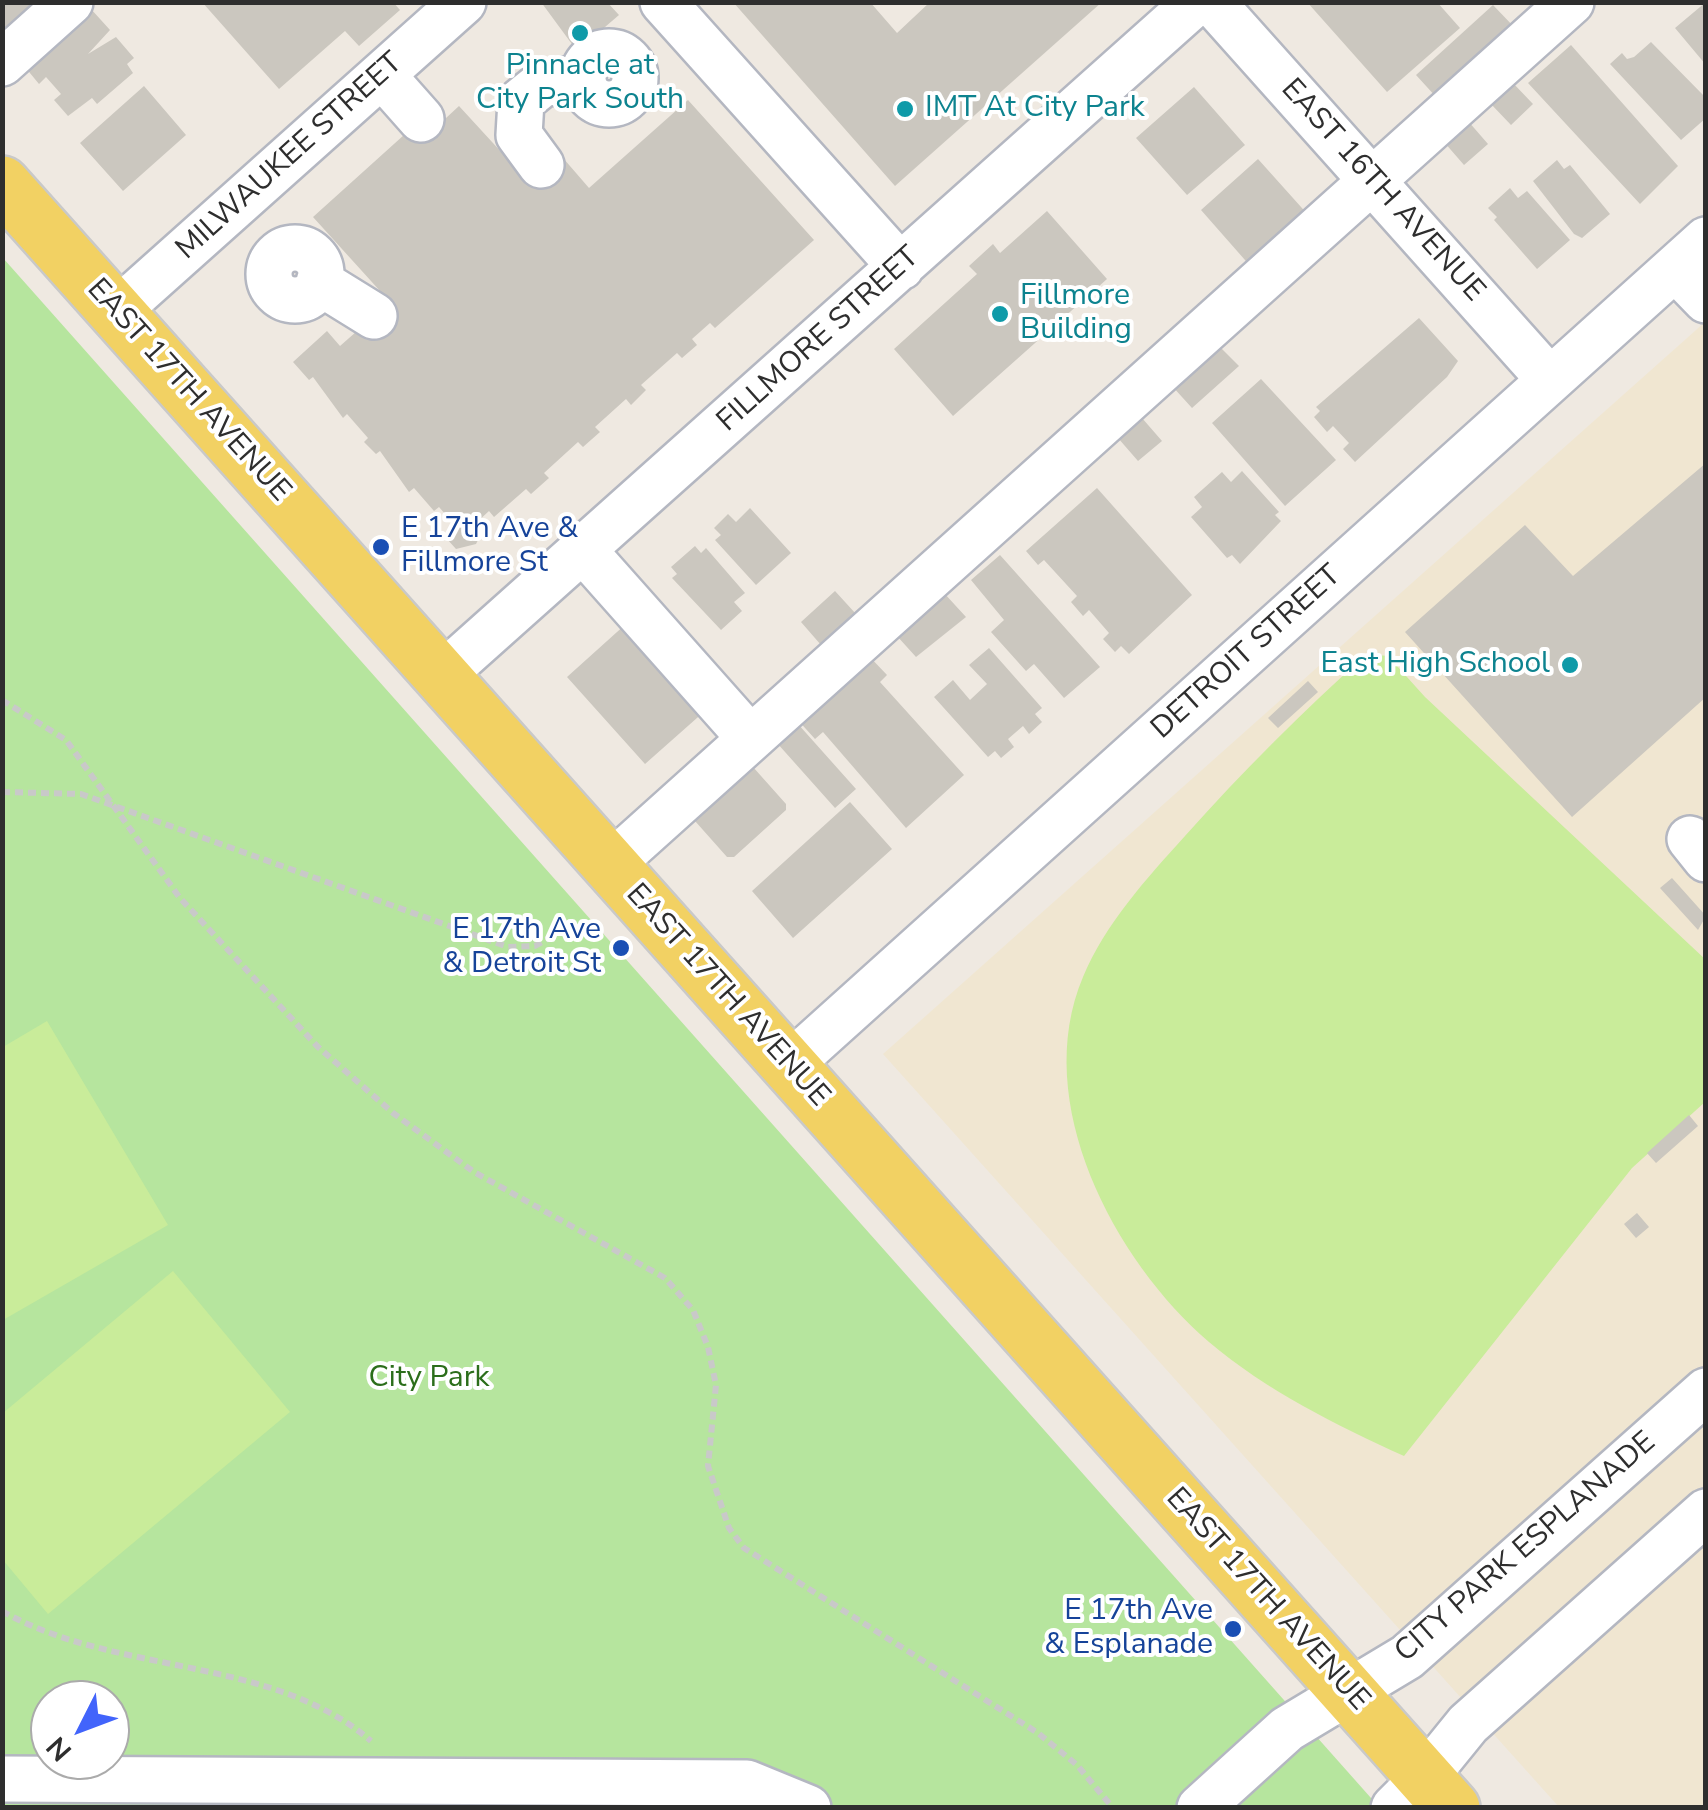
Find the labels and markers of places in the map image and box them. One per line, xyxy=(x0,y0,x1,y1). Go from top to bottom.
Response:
marker: Pinnacle at City Park South xyxy=(569,22,591,44)
place label: Pinnacle at City Park South xyxy=(476,49,684,120)
place label: IMT At City Park xyxy=(925,91,1145,127)
marker: IMT At City Park xyxy=(894,98,916,120)
place label: Fillmore Building xyxy=(1020,279,1132,350)
marker: Fillmore Building xyxy=(989,303,1011,325)
place label: E 17th Ave & Fillmore St xyxy=(401,512,578,582)
marker: E 17th Ave & Fillmore St xyxy=(370,536,392,558)
place label: East High School xyxy=(1321,647,1550,683)
marker: East High School xyxy=(1559,654,1581,676)
place label: E 17th Ave & Detroit St xyxy=(442,913,601,984)
marker: E 17th Ave & Detroit St xyxy=(610,937,632,959)
place label: E 17th Ave & Esplanade xyxy=(1044,1594,1213,1664)
marker: E 17th Ave & Esplanade xyxy=(1222,1618,1244,1640)

